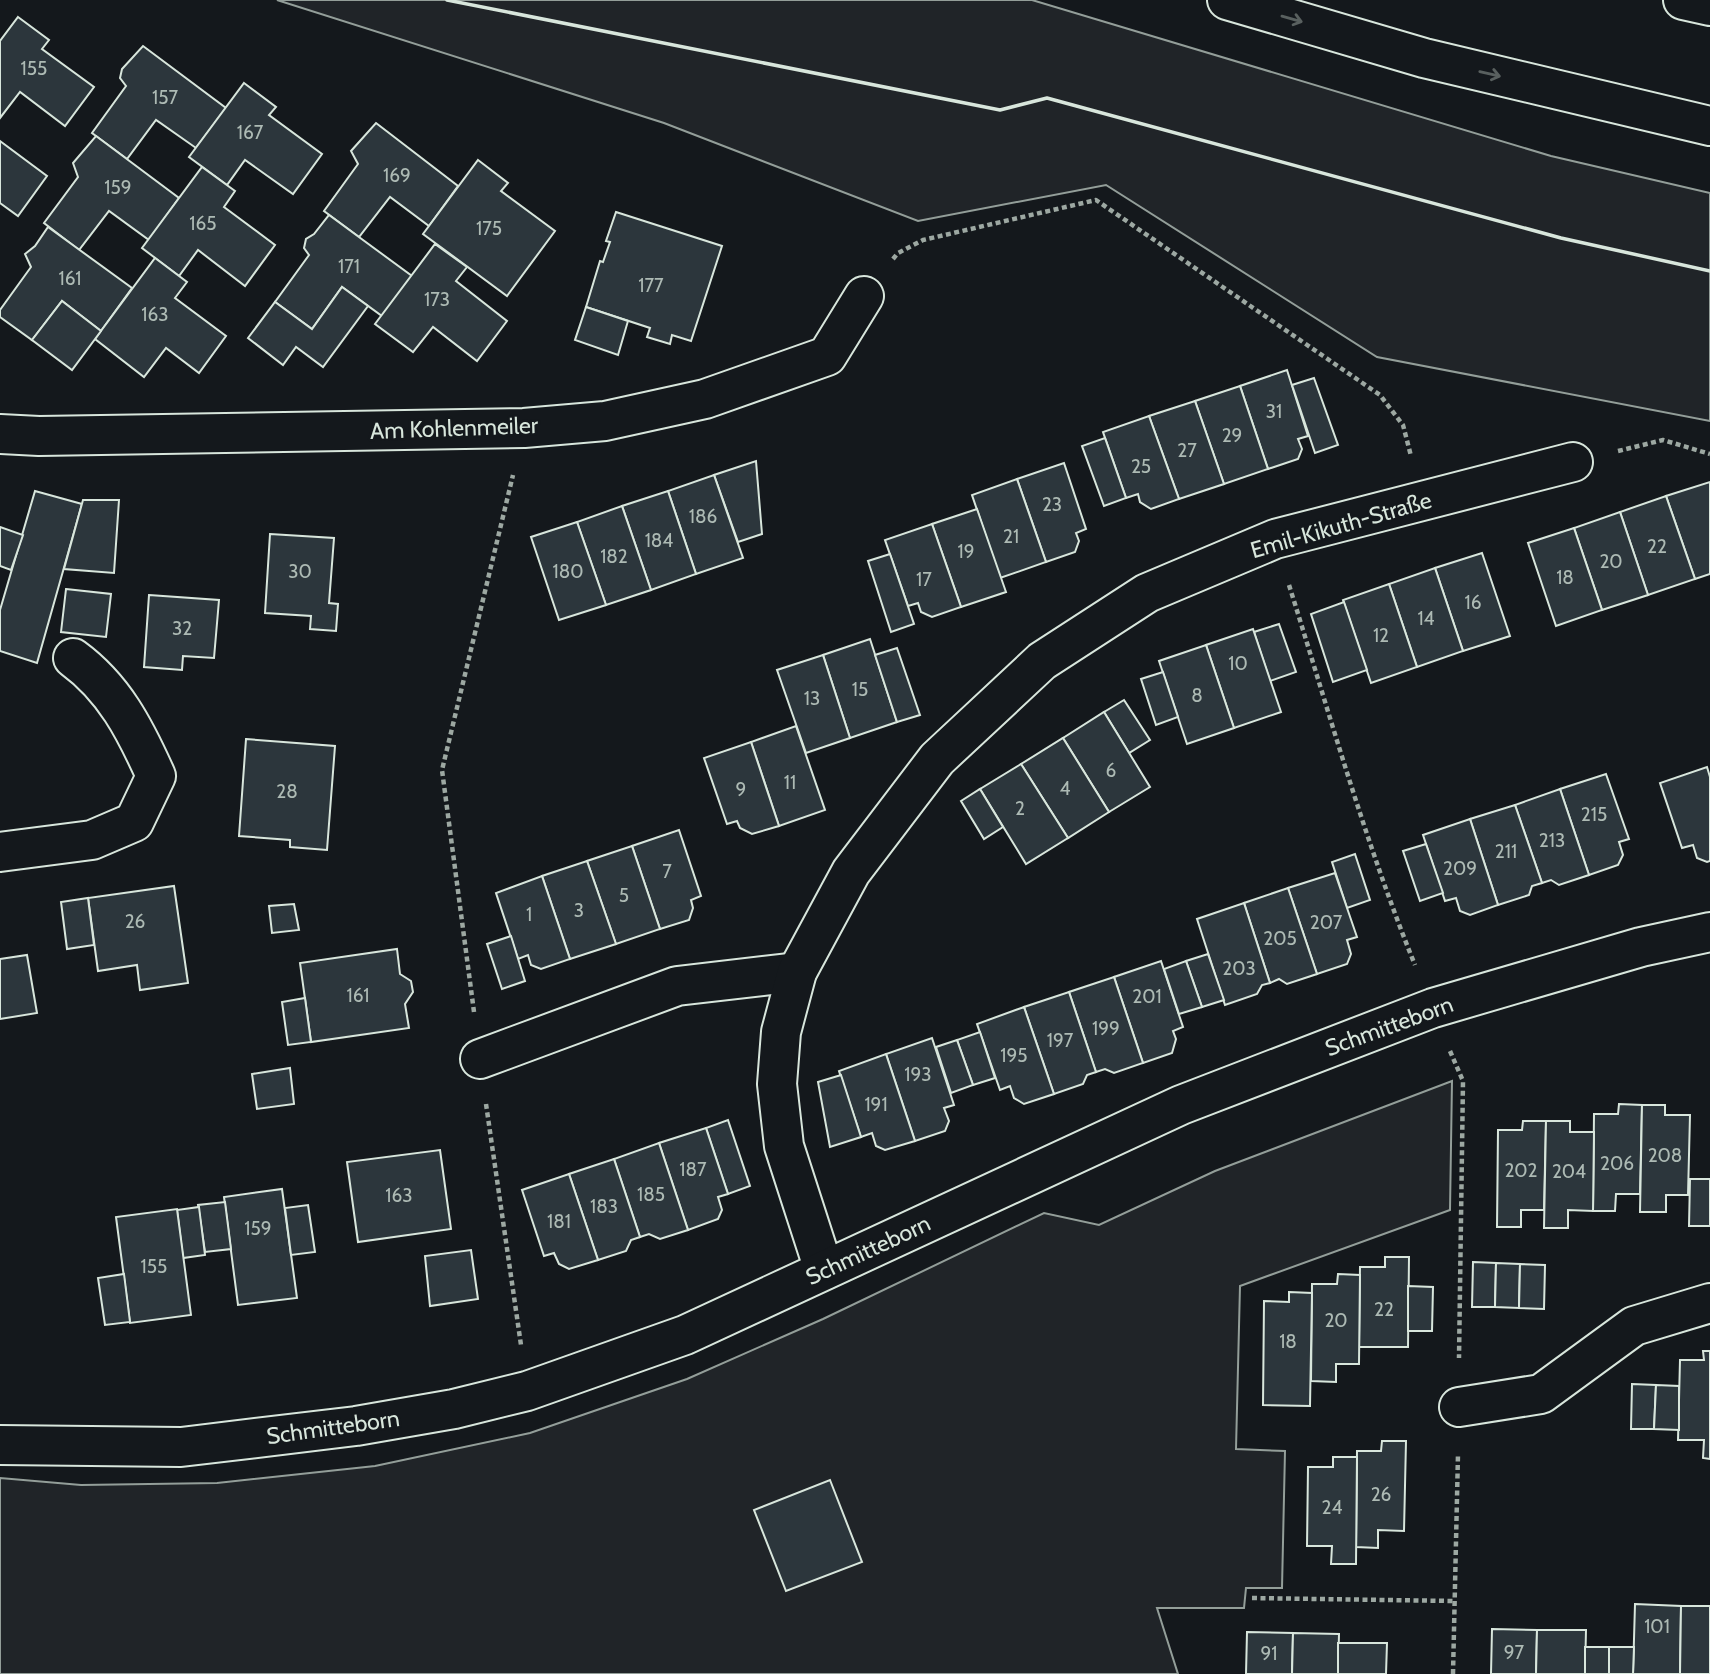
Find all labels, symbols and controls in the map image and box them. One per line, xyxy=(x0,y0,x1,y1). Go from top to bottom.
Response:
one-way arrow xyxy=(1281,14,1303,27)
house number: 155 xyxy=(21,57,47,80)
one-way arrow xyxy=(1478,68,1501,81)
house number: 157 xyxy=(152,86,178,109)
house number: 167 xyxy=(237,121,264,144)
house number: 169 xyxy=(383,164,411,187)
house number: 159 xyxy=(104,176,132,199)
house number: 165 xyxy=(189,212,217,235)
house number: 175 xyxy=(476,217,502,240)
house number: 171 xyxy=(338,255,360,278)
house number: 161 xyxy=(58,267,82,290)
house number: 177 xyxy=(638,274,664,297)
house number: 173 xyxy=(424,288,450,311)
house number: 163 xyxy=(141,303,169,326)
house number: 31 xyxy=(1266,400,1282,423)
street label: Am Kohlenmeiler xyxy=(370,411,539,445)
house number: 29 xyxy=(1222,424,1242,447)
house number: 27 xyxy=(1177,439,1197,462)
house number: 25 xyxy=(1131,455,1151,478)
street label: Emil-Kikuth-Straße xyxy=(1247,486,1435,564)
house number: 23 xyxy=(1042,493,1062,516)
house number: 186 xyxy=(689,505,717,528)
house number: 21 xyxy=(1003,525,1019,548)
house number: 184 xyxy=(645,529,673,552)
house number: 22 xyxy=(1647,535,1667,558)
house number: 19 xyxy=(958,540,975,563)
house number: 182 xyxy=(600,545,628,568)
house number: 20 xyxy=(1599,550,1623,573)
house number: 30 xyxy=(288,560,312,583)
house number: 180 xyxy=(553,560,583,583)
house number: 18 xyxy=(1556,566,1574,589)
house number: 17 xyxy=(916,568,932,591)
house number: 16 xyxy=(1465,591,1482,614)
house number: 14 xyxy=(1417,607,1435,630)
house number: 32 xyxy=(172,617,192,640)
house number: 12 xyxy=(1373,624,1389,647)
house number: 10 xyxy=(1228,652,1248,675)
house number: 15 xyxy=(852,678,868,701)
house number: 8 xyxy=(1191,684,1203,707)
house number: 13 xyxy=(804,687,820,710)
house number: 6 xyxy=(1106,759,1116,782)
house number: 11 xyxy=(784,771,796,794)
house number: 4 xyxy=(1060,777,1071,800)
house number: 9 xyxy=(736,778,746,801)
house number: 28 xyxy=(276,780,298,803)
house number: 2 xyxy=(1015,797,1025,820)
house number: 215 xyxy=(1581,803,1607,826)
house number: 213 xyxy=(1539,829,1565,852)
house number: 211 xyxy=(1495,840,1517,863)
house number: 209 xyxy=(1443,857,1477,880)
house number: 7 xyxy=(662,860,672,883)
house number: 5 xyxy=(619,884,629,907)
house number: 3 xyxy=(574,899,584,922)
house number: 1 xyxy=(526,903,532,926)
house number: 26 xyxy=(125,910,145,933)
house number: 207 xyxy=(1310,911,1343,934)
house number: 205 xyxy=(1263,927,1297,950)
house number: 203 xyxy=(1222,957,1256,980)
house number: 161 xyxy=(346,984,370,1007)
house number: 201 xyxy=(1132,985,1162,1008)
street label: Schmitteborn xyxy=(1321,990,1457,1062)
house number: 199 xyxy=(1092,1017,1120,1040)
house number: 197 xyxy=(1047,1029,1074,1052)
house number: 195 xyxy=(1000,1044,1028,1067)
house number: 193 xyxy=(904,1063,932,1086)
house number: 191 xyxy=(864,1093,888,1116)
house number: 208 xyxy=(1648,1144,1682,1167)
house number: 206 xyxy=(1600,1152,1634,1175)
house number: 187 xyxy=(679,1158,707,1181)
house number: 202 xyxy=(1504,1159,1538,1182)
house number: 204 xyxy=(1552,1160,1586,1183)
house number: 185 xyxy=(637,1183,665,1206)
house number: 163 xyxy=(385,1184,413,1207)
house number: 183 xyxy=(590,1195,618,1218)
street label: Schmitteborn xyxy=(801,1209,935,1291)
house number: 181 xyxy=(547,1210,571,1233)
house number: 159 xyxy=(244,1217,272,1240)
house number: 155 xyxy=(141,1255,167,1278)
house number: 22 xyxy=(1374,1298,1394,1321)
house number: 20 xyxy=(1324,1309,1348,1332)
house number: 18 xyxy=(1279,1330,1297,1353)
street label: Schmitteborn xyxy=(265,1404,401,1450)
house number: 26 xyxy=(1371,1483,1391,1506)
house number: 24 xyxy=(1322,1496,1342,1519)
house number: 101 xyxy=(1644,1615,1670,1638)
house number: 97 xyxy=(1504,1641,1525,1664)
house number: 91 xyxy=(1261,1642,1278,1665)

